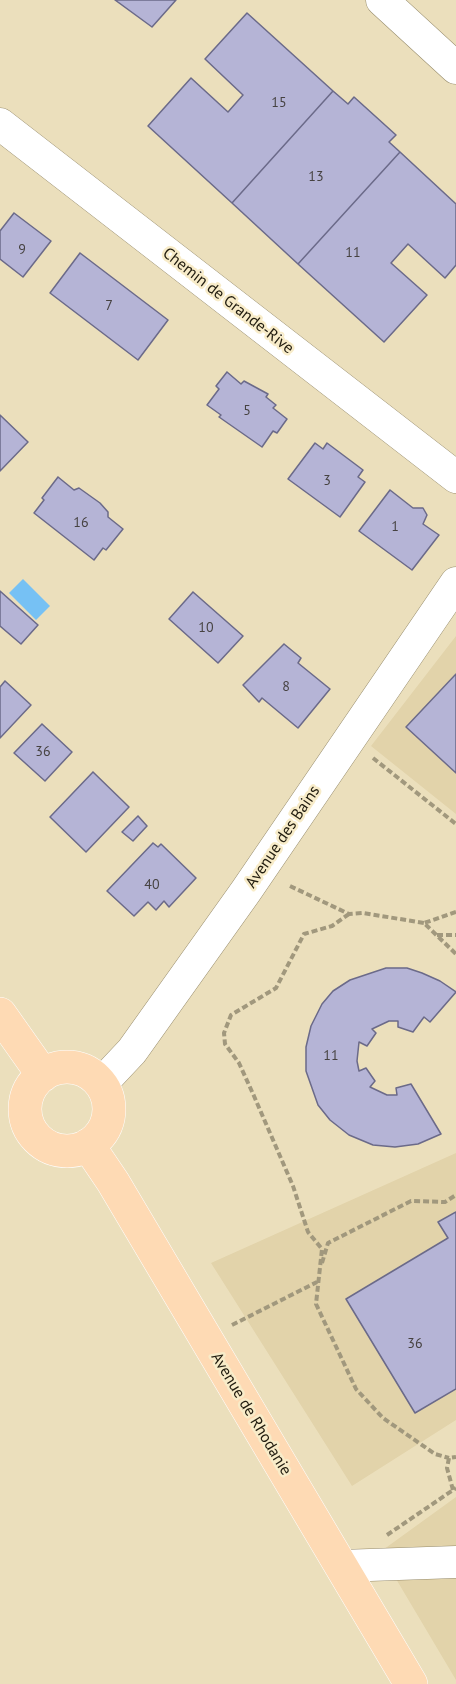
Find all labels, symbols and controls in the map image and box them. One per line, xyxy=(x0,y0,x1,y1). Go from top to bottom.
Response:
house number: 15 xyxy=(271,95,287,111)
house number: 13 xyxy=(308,169,324,185)
house number: 9 xyxy=(18,242,26,258)
street label: Chemin de Grande-Rive xyxy=(159,244,297,358)
house number: 11 xyxy=(345,245,361,261)
house number: 7 xyxy=(105,298,113,314)
house number: 5 xyxy=(243,403,251,419)
house number: 3 xyxy=(323,473,331,489)
house number: 16 xyxy=(73,515,89,531)
house number: 1 xyxy=(391,519,399,535)
house number: 10 xyxy=(198,620,214,636)
house number: 8 xyxy=(282,679,290,695)
house number: 36 xyxy=(35,744,51,760)
street label: Avenue des Bains xyxy=(242,782,324,892)
house number: 40 xyxy=(144,877,160,893)
house number: 11 xyxy=(323,1048,339,1064)
house number: 36 xyxy=(407,1336,423,1352)
street label: Avenue de Rhodanie xyxy=(207,1349,295,1479)

